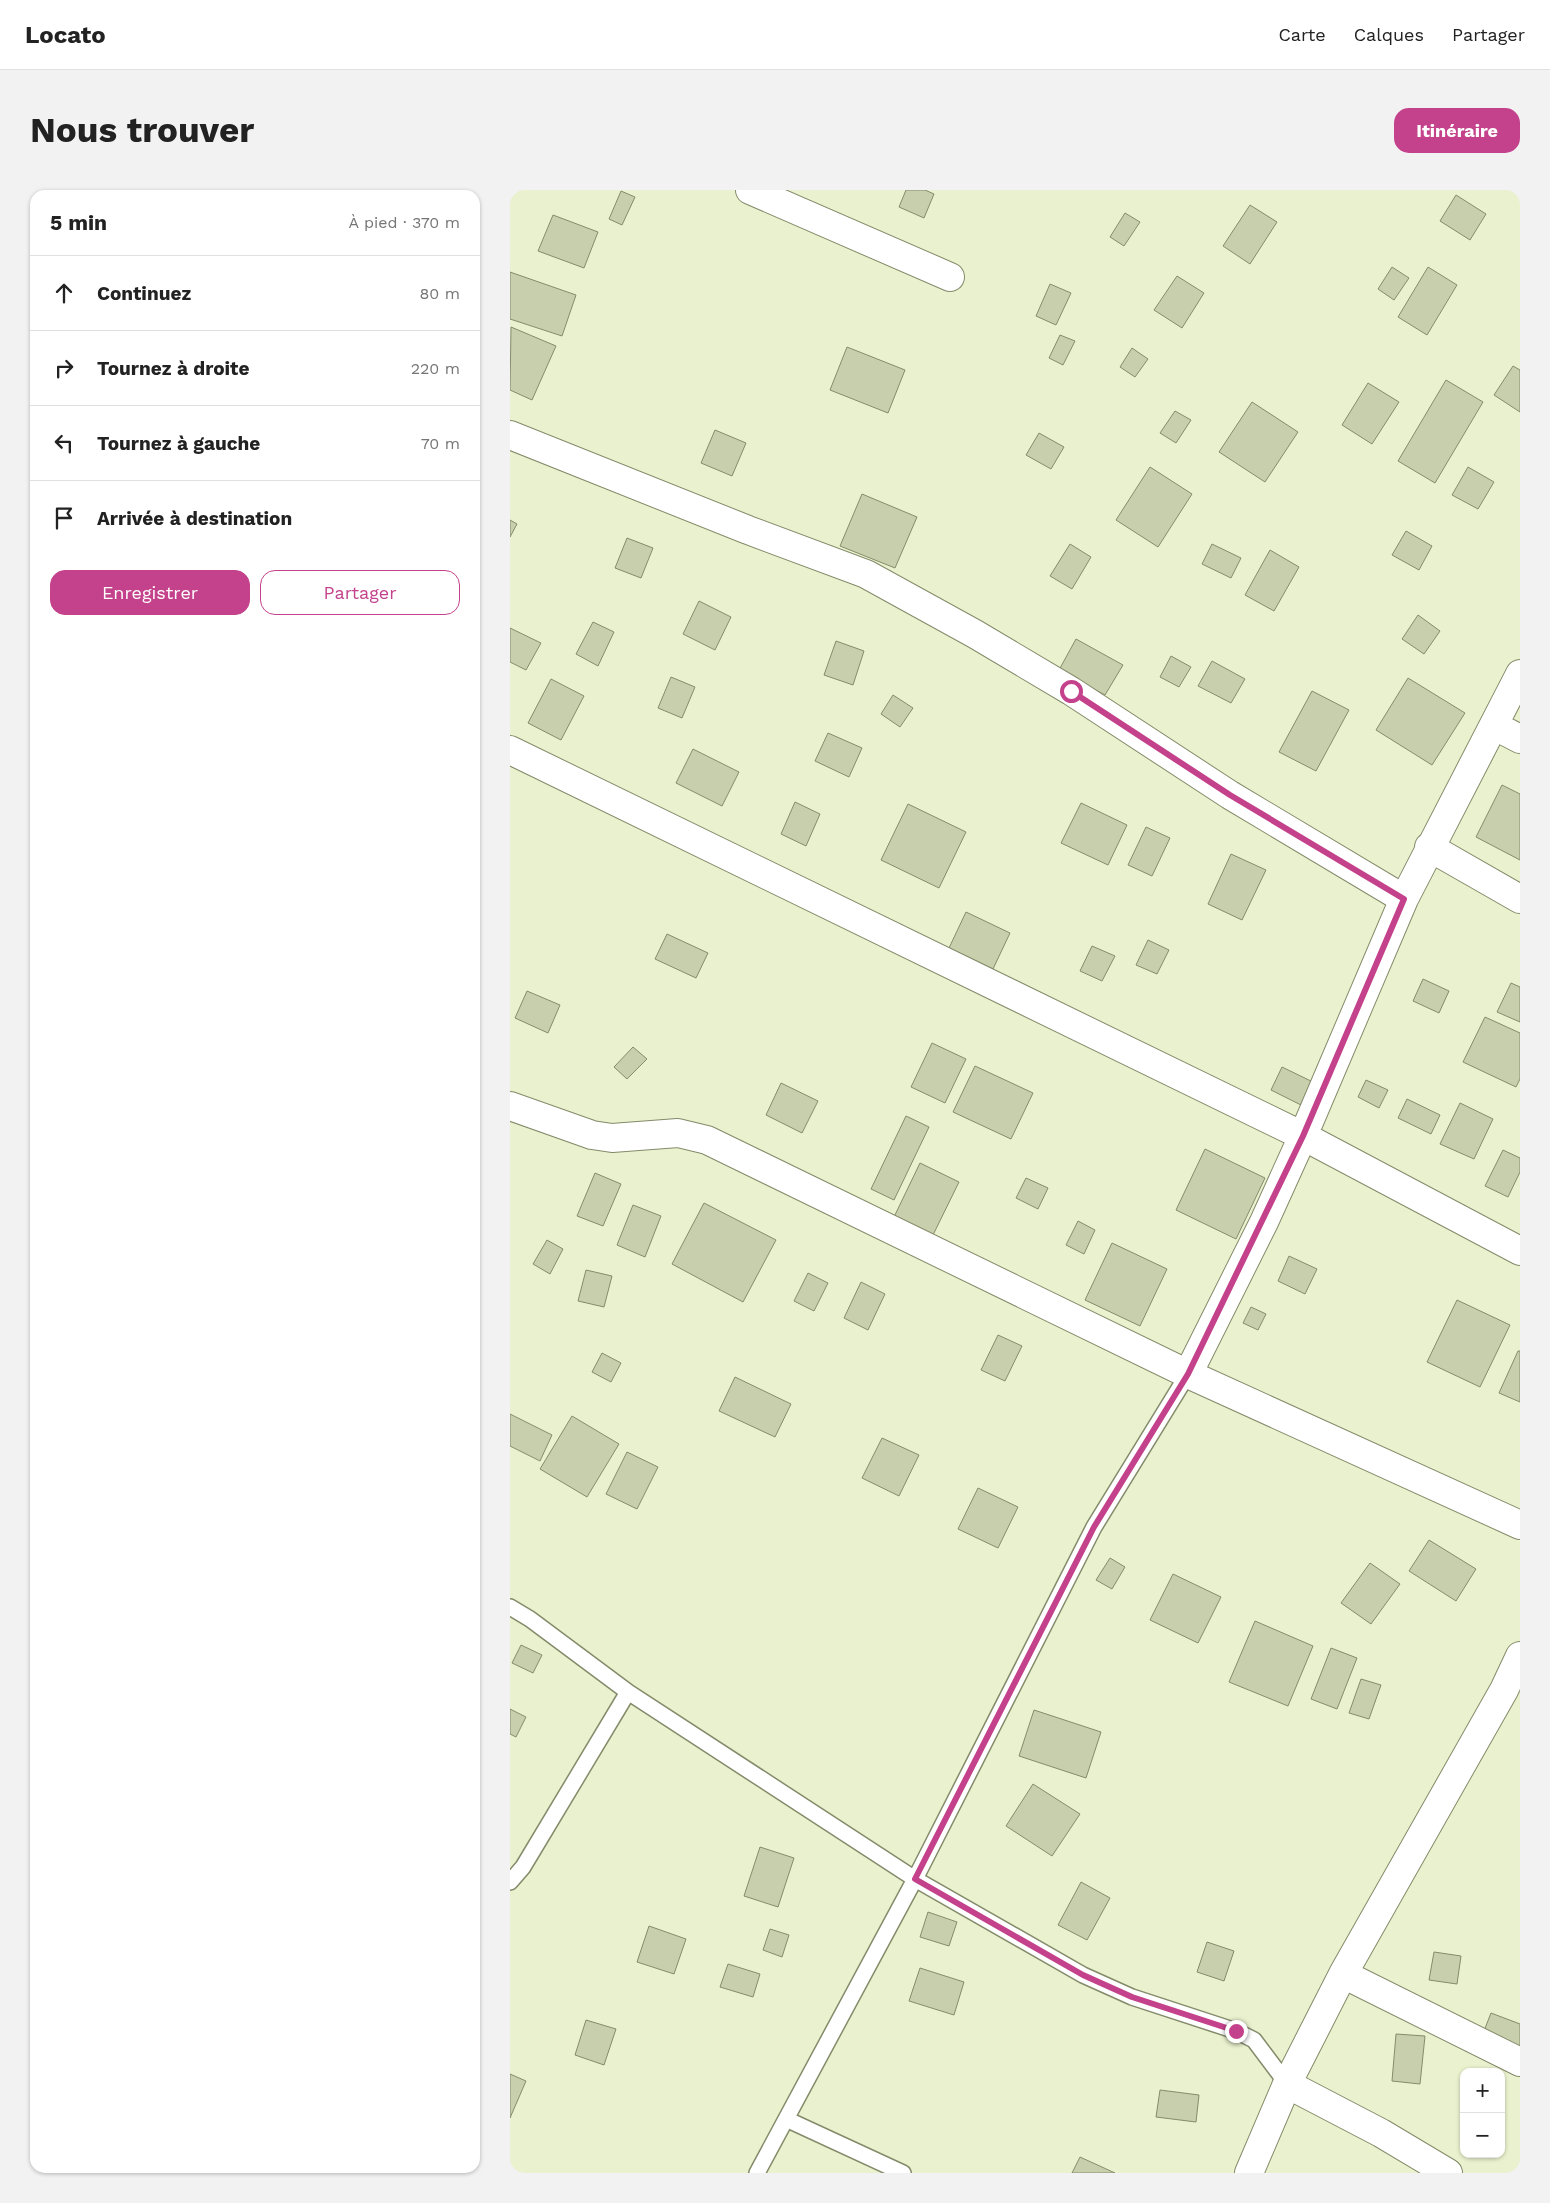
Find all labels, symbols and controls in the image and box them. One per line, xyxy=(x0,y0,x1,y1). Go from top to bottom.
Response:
text: Locato xyxy=(25,21,106,49)
text: Carte xyxy=(1278,24,1326,45)
text: Calques xyxy=(1354,24,1424,45)
text: Partager xyxy=(1452,24,1525,45)
button: Itinéraire xyxy=(1394,108,1520,153)
text: Nous trouver xyxy=(30,109,254,151)
text: 5 min xyxy=(50,210,107,235)
text: À pied · 370 m xyxy=(349,213,460,232)
icon: ahead xyxy=(50,279,78,307)
text: Continuez xyxy=(97,282,191,305)
text: 80 m xyxy=(419,284,460,303)
icon: right xyxy=(50,354,78,382)
text: Tournez à droite xyxy=(97,357,249,380)
text: 220 m xyxy=(411,359,460,378)
icon: left xyxy=(50,429,78,457)
text: Tournez à gauche xyxy=(97,432,260,455)
text: 70 m xyxy=(421,434,460,453)
icon: arrive xyxy=(50,504,78,532)
text: Arrivée à destination xyxy=(97,507,292,530)
button: Enregistrer xyxy=(50,570,250,615)
button: Partager xyxy=(260,570,460,615)
route start xyxy=(1060,680,1083,703)
route end xyxy=(1225,2020,1248,2043)
map controls xyxy=(1460,2068,1505,2158)
button: + xyxy=(1460,2068,1505,2113)
button: − xyxy=(1460,2113,1505,2158)

